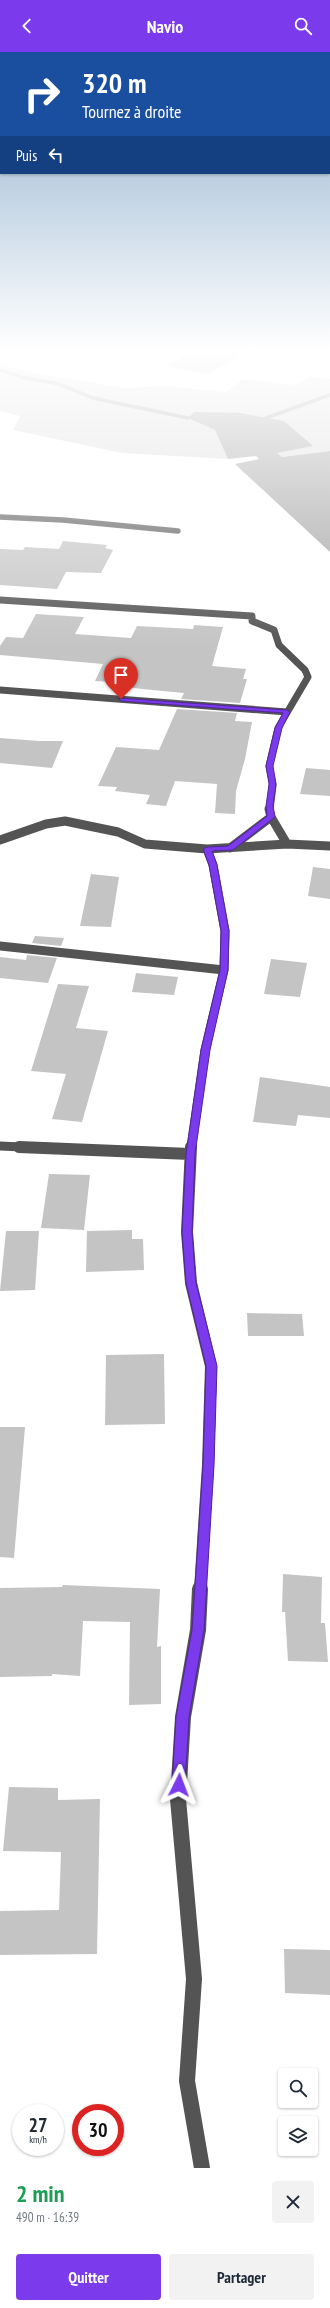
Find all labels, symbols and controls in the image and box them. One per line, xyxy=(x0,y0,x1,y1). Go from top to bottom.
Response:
icon: back xyxy=(16,15,38,37)
text: Navio xyxy=(147,15,183,38)
icon: search xyxy=(292,15,314,37)
text: 320 m xyxy=(82,64,146,101)
icon: right xyxy=(16,68,68,120)
text: Tournez à droite xyxy=(82,100,181,123)
icon: left xyxy=(45,144,67,166)
text: Puis xyxy=(16,146,37,165)
pin xyxy=(104,658,138,699)
icon: arrive xyxy=(110,664,132,686)
position arrow xyxy=(158,1764,200,1806)
map controls xyxy=(278,2068,318,2156)
button: search xyxy=(278,2068,318,2108)
speed limit sign: 30 xyxy=(72,2104,124,2156)
text: 27 xyxy=(28,2112,48,2138)
button: layers xyxy=(278,2116,318,2156)
text: km/h xyxy=(29,2133,47,2146)
text: 2 min xyxy=(16,2178,64,2209)
button: close xyxy=(272,2181,314,2223)
text: 490 m · 16:39 xyxy=(16,2209,79,2226)
button: Quitter xyxy=(16,2254,161,2300)
button: Partager xyxy=(169,2254,314,2300)

